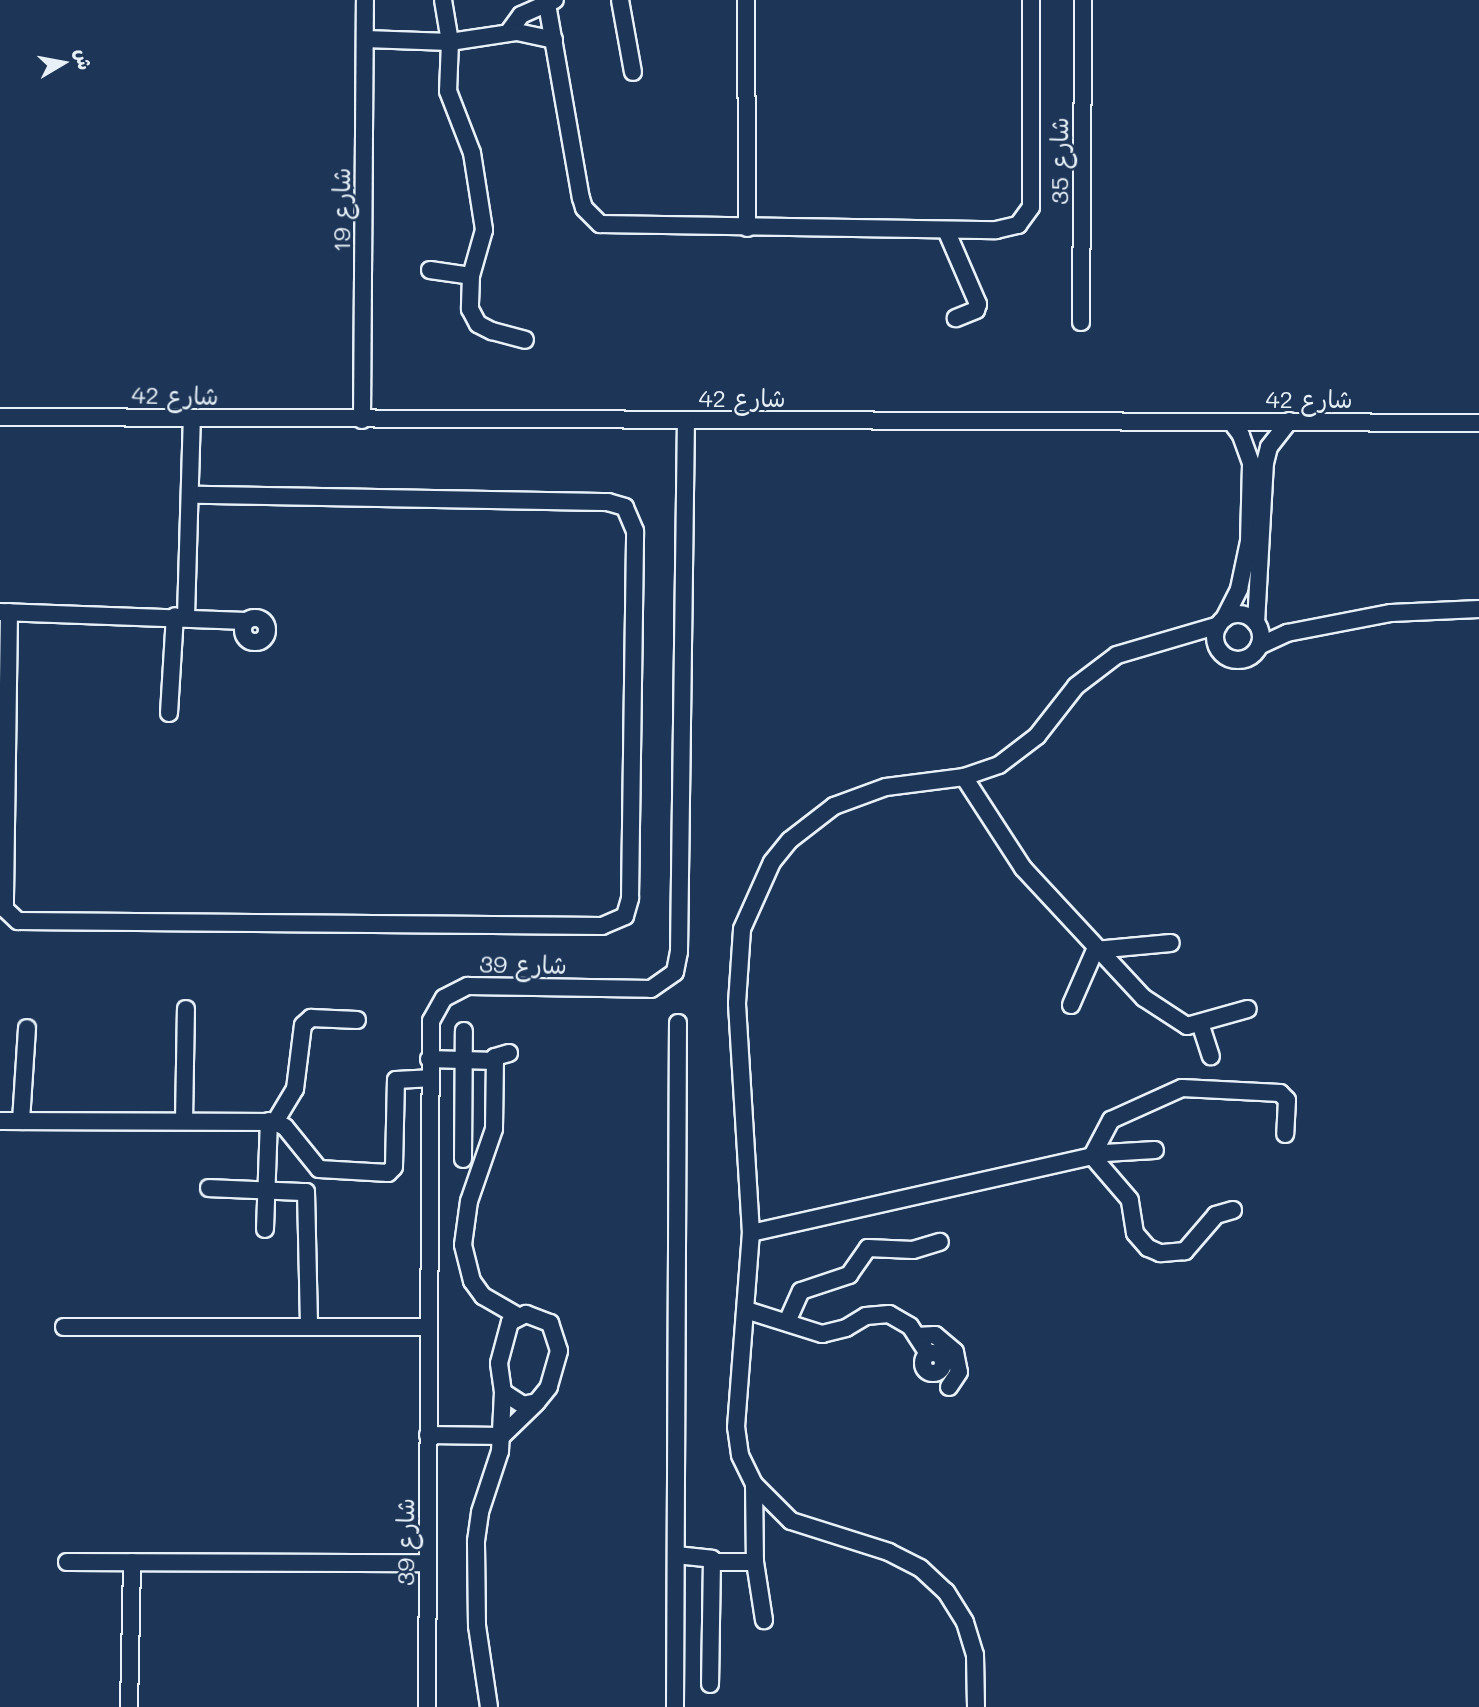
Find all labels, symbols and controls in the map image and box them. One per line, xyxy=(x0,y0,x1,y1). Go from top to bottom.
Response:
north arrow xyxy=(28,28,98,98)
text: ش xyxy=(70,47,98,72)
street label: شارع 35 xyxy=(1045,117,1073,205)
street label: شارع 19 xyxy=(327,168,355,252)
street label: شارع 42 xyxy=(131,380,219,410)
street label: شارع 42 xyxy=(698,384,786,412)
street label: شارع 42 xyxy=(1265,385,1353,413)
street label: شارع 39 xyxy=(479,949,567,979)
street label: شارع 39 xyxy=(391,1498,419,1586)

